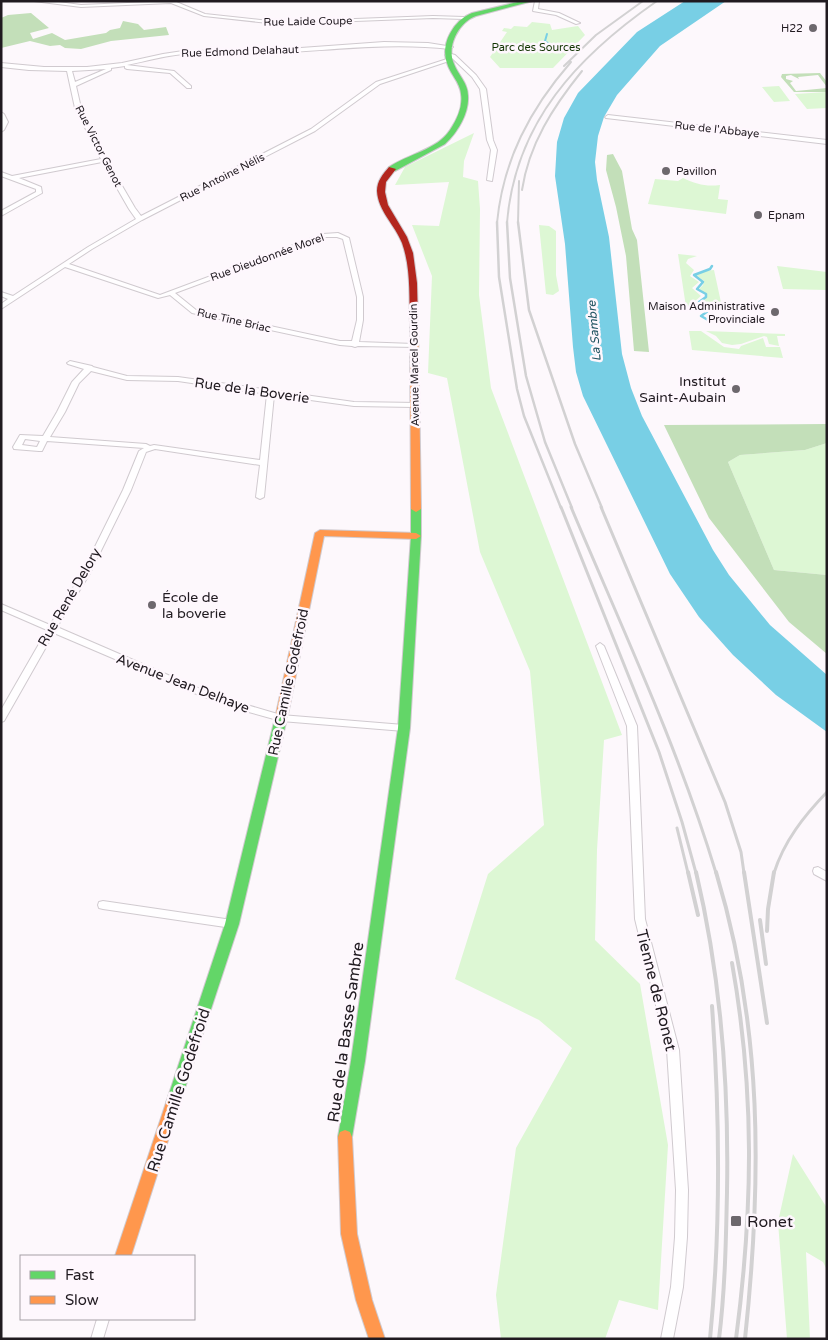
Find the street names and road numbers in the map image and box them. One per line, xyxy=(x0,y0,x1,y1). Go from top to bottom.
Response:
street label: Rue Laide Coupe xyxy=(263,14,353,29)
street label: Rue Edmond Delahaut xyxy=(181,43,299,60)
street label: Rue Victor Genot xyxy=(72,103,125,189)
street label: Rue de l'Abbaye xyxy=(674,119,760,140)
street label: Rue Antoine Nélis xyxy=(178,150,267,204)
street label: Rue Dieudonnée Morel xyxy=(209,231,326,284)
street label: Avenue Marcel Gourdin xyxy=(407,303,422,427)
street label: Rue Tine Briac xyxy=(196,306,272,335)
street label: Rue de la Boverie xyxy=(194,374,310,407)
street label: Rue René Delory xyxy=(34,544,105,650)
street label: Rue Camille Godefroid xyxy=(265,607,312,757)
street label: Avenue Jean Delhaye xyxy=(114,650,252,717)
street label: Tienne de Ronet xyxy=(631,927,681,1053)
street label: Rue de la Basse Sambre xyxy=(323,941,369,1124)
street label: Rue Camille Godefroid xyxy=(143,1006,215,1175)

